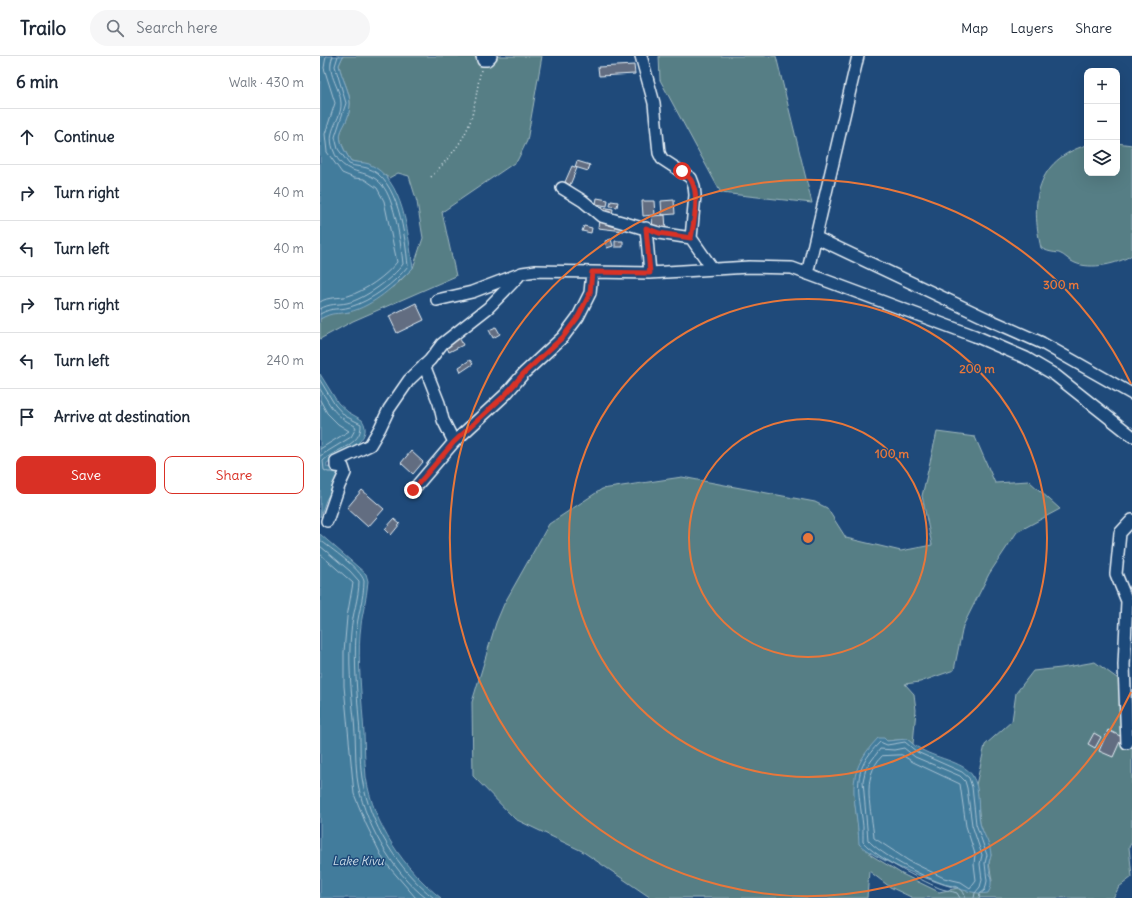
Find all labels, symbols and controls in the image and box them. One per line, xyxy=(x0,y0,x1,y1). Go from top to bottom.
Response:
search box xyxy=(90,10,370,46)
text: Trailo xyxy=(20,16,66,40)
icon: search xyxy=(104,17,126,39)
text: Search here xyxy=(136,18,218,37)
text: Map xyxy=(961,19,988,37)
text: Layers xyxy=(1010,19,1053,37)
text: Share xyxy=(1075,19,1112,37)
map controls xyxy=(1084,68,1120,176)
button: + xyxy=(1084,68,1120,104)
text: 6 min xyxy=(16,71,58,93)
text: Walk · 430 m xyxy=(229,74,304,91)
button: − xyxy=(1084,104,1120,140)
icon: ahead xyxy=(16,126,38,148)
text: Continue xyxy=(54,127,115,146)
text: 60 m xyxy=(273,128,304,145)
button: layers xyxy=(1084,140,1120,176)
route start xyxy=(673,162,691,180)
icon: right xyxy=(16,182,38,204)
text: Turn right xyxy=(54,183,119,202)
text: 40 m xyxy=(273,184,304,201)
icon: left xyxy=(16,238,38,260)
text: Turn left xyxy=(54,239,109,258)
text: 40 m xyxy=(273,240,304,257)
text: 300 m xyxy=(1043,277,1079,292)
icon: right xyxy=(16,294,38,316)
text: Turn right xyxy=(54,295,119,314)
text: 50 m xyxy=(273,296,304,313)
icon: left xyxy=(16,350,38,372)
text: Turn left xyxy=(54,351,109,370)
text: 240 m xyxy=(267,352,304,369)
text: 200 m xyxy=(959,361,995,376)
icon: arrive xyxy=(16,406,38,428)
text: Arrive at destination xyxy=(54,407,190,426)
text: 100 m xyxy=(875,446,909,461)
button: Save xyxy=(16,456,156,494)
button: Share xyxy=(164,456,304,494)
route end xyxy=(404,481,422,499)
centre of rings xyxy=(801,531,815,545)
water label: Lake Kivu xyxy=(332,853,385,868)

